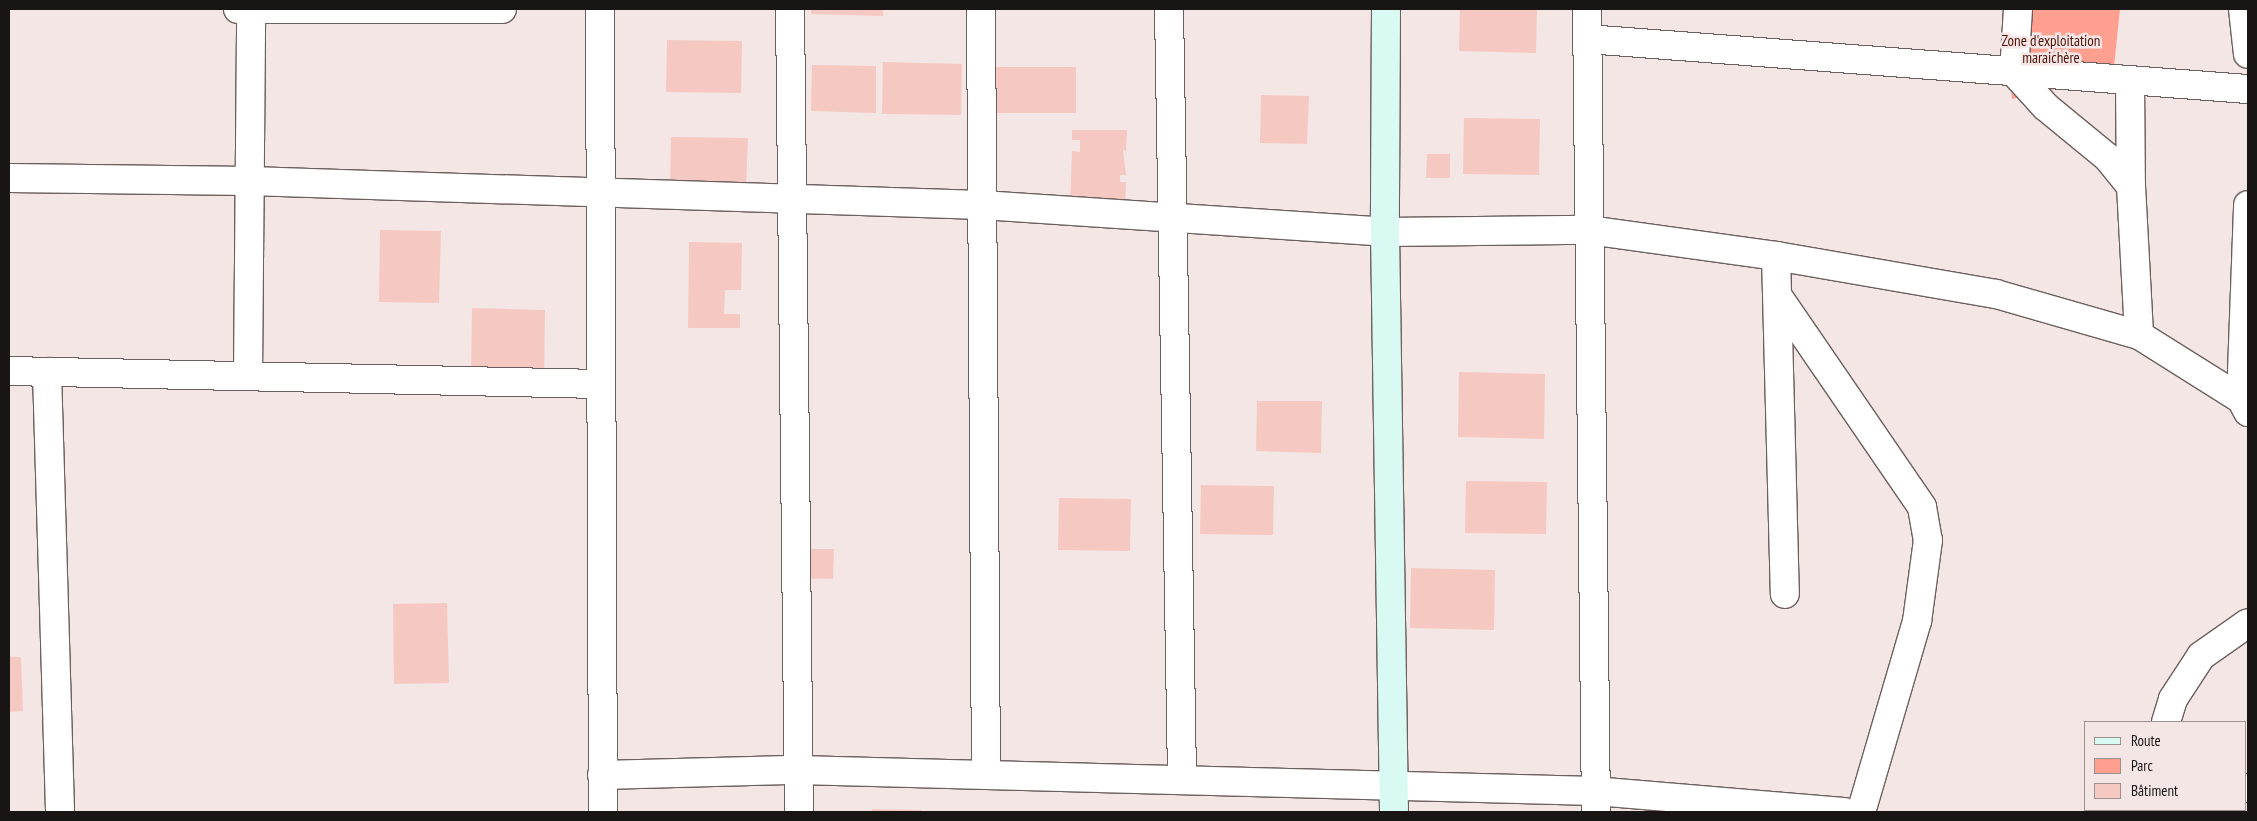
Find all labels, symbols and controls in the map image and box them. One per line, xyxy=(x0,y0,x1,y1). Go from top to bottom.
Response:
park label: Zone d'exploitation maraichère xyxy=(2002,31,2100,66)
legend xyxy=(2084,721,2247,811)
text: Route xyxy=(2131,731,2161,750)
text: Parc xyxy=(2131,756,2153,775)
text: Bâtiment xyxy=(2131,781,2178,800)

